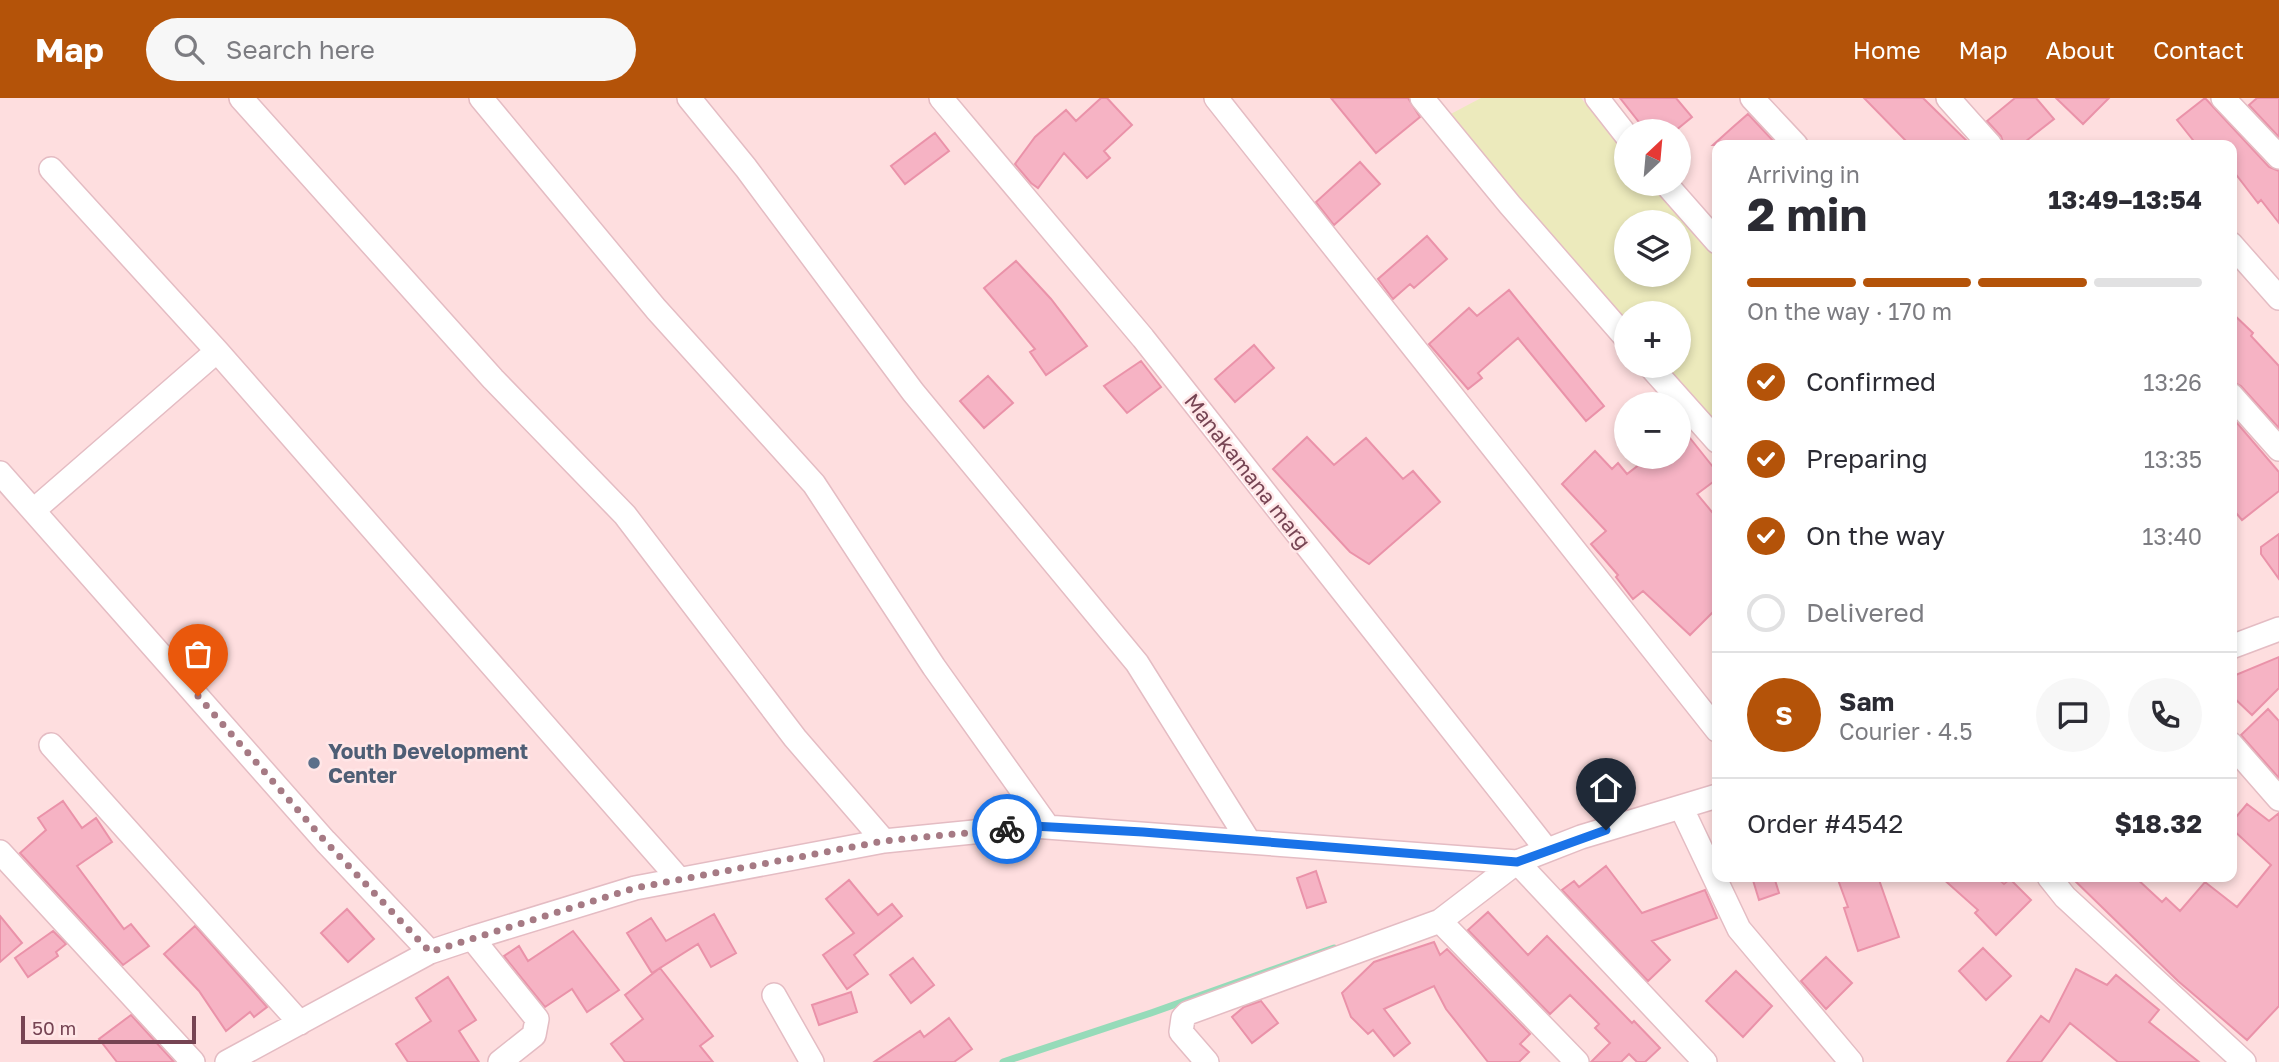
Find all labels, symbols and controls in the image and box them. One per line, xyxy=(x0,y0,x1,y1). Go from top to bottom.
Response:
search box xyxy=(146,18,636,81)
text: Map xyxy=(35,30,104,69)
icon: search xyxy=(170,30,208,68)
text: Search here xyxy=(226,34,375,65)
text: Home xyxy=(1853,35,1921,64)
text: Map xyxy=(1959,35,2008,64)
text: About xyxy=(2046,35,2115,64)
text: Contact xyxy=(2153,35,2244,64)
north arrow xyxy=(1614,119,1690,196)
map controls xyxy=(1614,119,1691,469)
text: Arriving in xyxy=(1747,160,1860,188)
text: 13:49–13:54 xyxy=(2048,184,2202,215)
text: 2 min xyxy=(1747,186,1867,241)
button: layers xyxy=(1614,210,1691,287)
text: On the way · 170 m xyxy=(1747,297,1952,325)
button: + xyxy=(1614,301,1691,378)
icon: check xyxy=(1747,363,1785,401)
text: Confirmed xyxy=(1806,366,1936,397)
text: 13:26 xyxy=(2143,368,2202,396)
street label: Manakamana marg xyxy=(1179,388,1317,554)
button: − xyxy=(1614,392,1691,469)
icon: check xyxy=(1747,440,1785,478)
text: Preparing xyxy=(1806,443,1928,474)
text: 13:35 xyxy=(2144,445,2202,473)
icon: check xyxy=(1747,517,1785,555)
text: On the way xyxy=(1806,520,1945,551)
text: 13:40 xyxy=(2142,522,2202,550)
text: Delivered xyxy=(1806,597,1925,628)
pin xyxy=(168,624,228,696)
icon: bag xyxy=(179,635,217,673)
button: chat xyxy=(2036,678,2110,752)
button: phone xyxy=(2128,678,2202,752)
text: Sam xyxy=(1839,686,1894,717)
text: S xyxy=(1775,700,1793,731)
text: Courier · 4.5 xyxy=(1839,717,1972,745)
place label: Youth Development Center xyxy=(328,738,528,788)
marker: Youth Development Center xyxy=(306,755,322,771)
pin xyxy=(1576,758,1636,830)
icon: home xyxy=(1587,769,1625,807)
courier xyxy=(972,794,1042,864)
text: Order #4542 xyxy=(1747,808,1903,839)
text: $18.32 xyxy=(2115,808,2202,839)
icon: bike xyxy=(988,810,1026,848)
scale bar xyxy=(21,1013,196,1045)
text: 50 m xyxy=(32,1016,76,1039)

